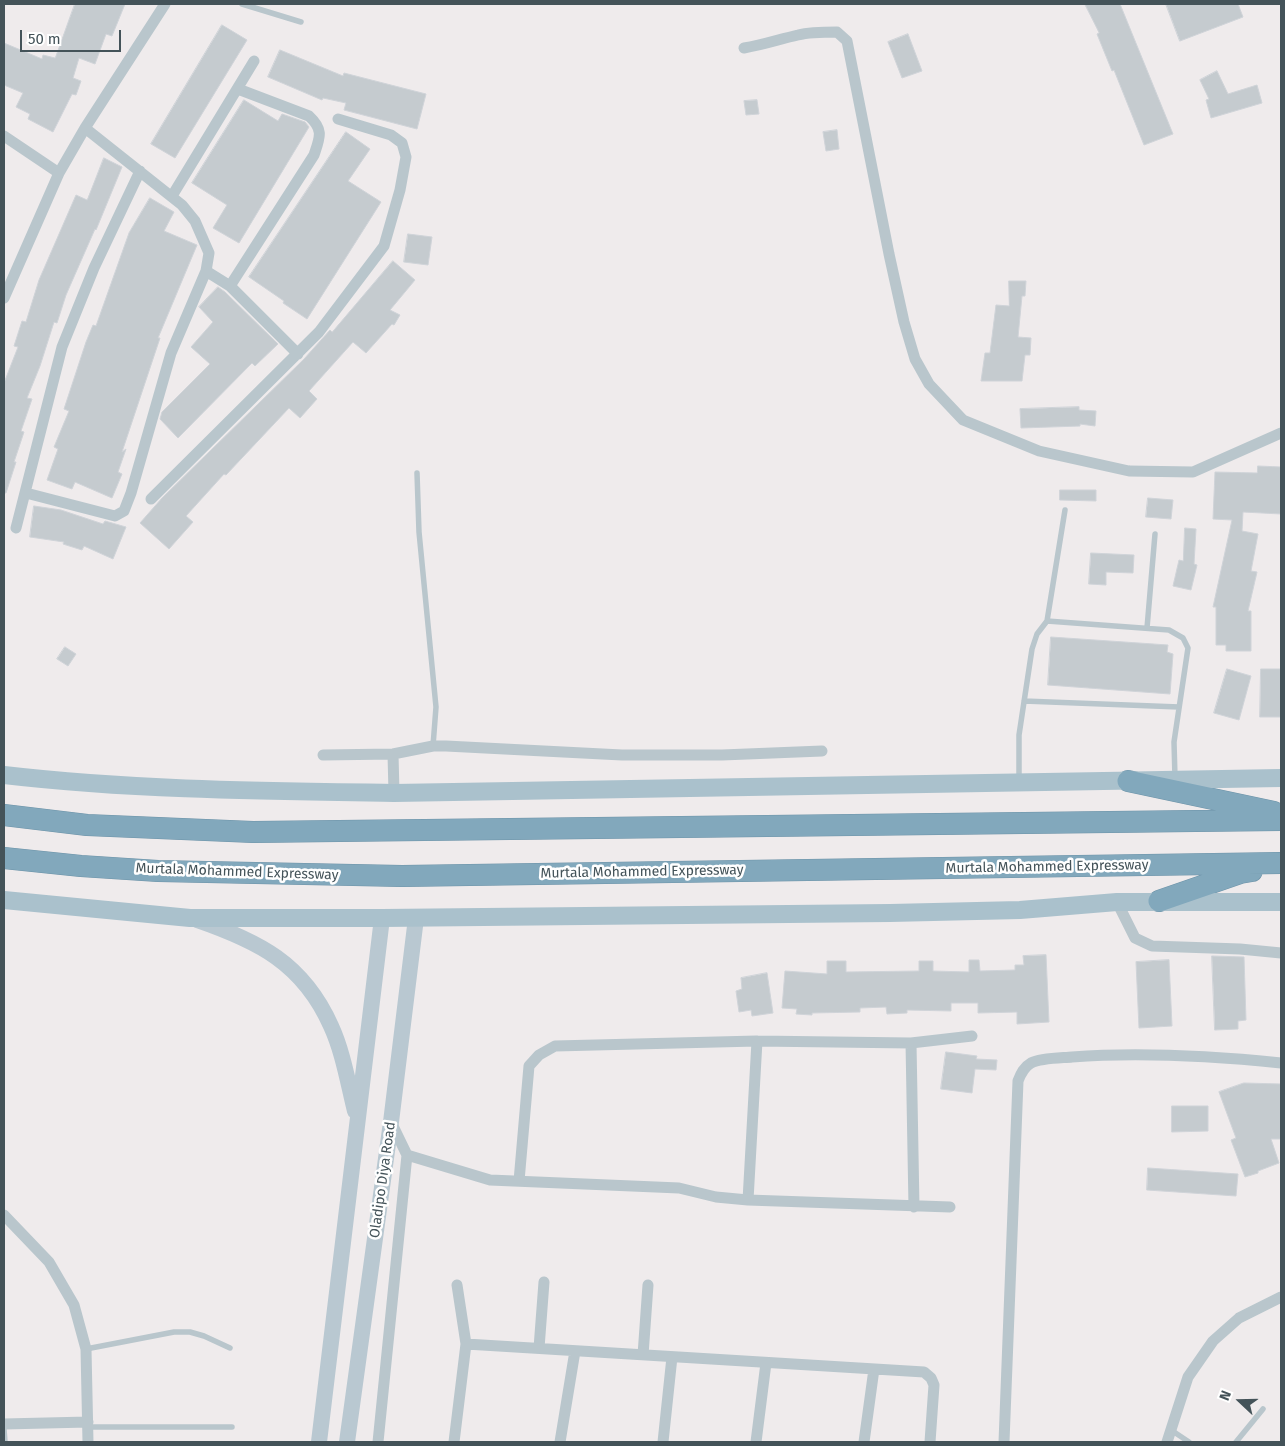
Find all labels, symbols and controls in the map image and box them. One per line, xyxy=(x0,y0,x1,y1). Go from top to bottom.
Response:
scale bar xyxy=(22,20,124,52)
text: 50 m xyxy=(28,30,61,48)
street label: Murtala Mohammed Expressway xyxy=(945,857,1149,877)
street label: Murtala Mohammed Expressway xyxy=(135,860,339,884)
street label: Murtala Mohammed Expressway xyxy=(540,862,744,882)
street label: Oladipo Diya Road xyxy=(367,1121,399,1239)
north arrow xyxy=(1215,1376,1265,1426)
text: N xyxy=(1216,1388,1235,1403)

